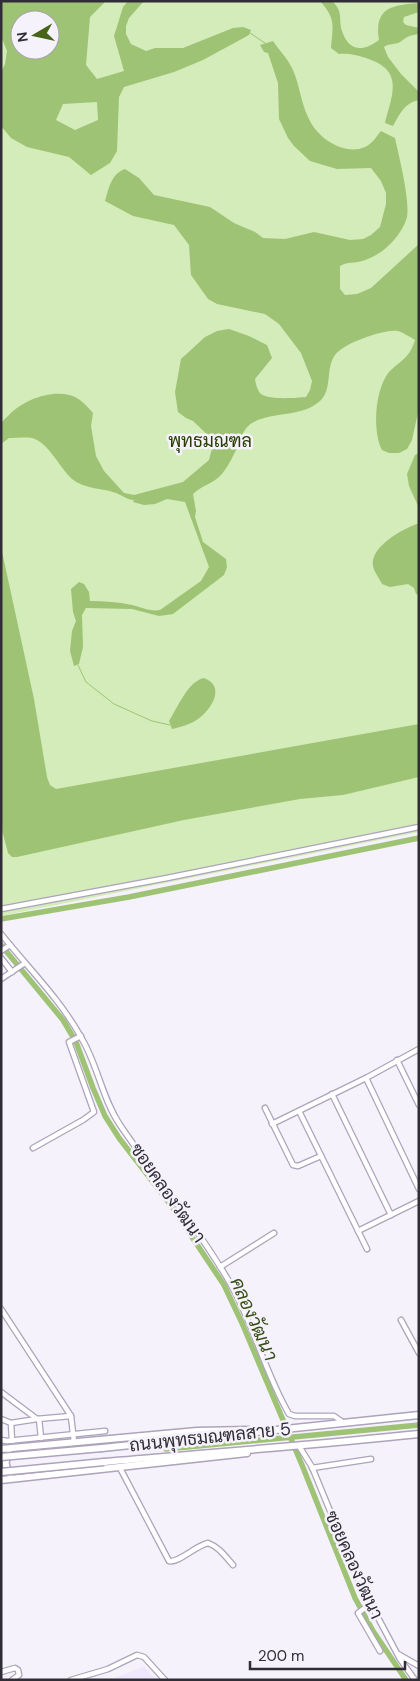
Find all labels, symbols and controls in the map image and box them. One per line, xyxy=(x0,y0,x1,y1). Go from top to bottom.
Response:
north arrow xyxy=(10,10,60,60)
text: N xyxy=(12,31,32,43)
park label: พุทธมณฑล xyxy=(168,429,252,453)
street label: ซอยคลองวัฒนา xyxy=(125,1138,211,1248)
water label: คลองวัฒนา xyxy=(224,1273,284,1365)
street label: ถนนพุทธมณฑลสาย 5 xyxy=(128,1417,292,1457)
street label: ซอยคลองวัฒนา xyxy=(319,1507,389,1623)
scale bar xyxy=(250,1638,405,1670)
text: 200 m xyxy=(258,1646,304,1666)

